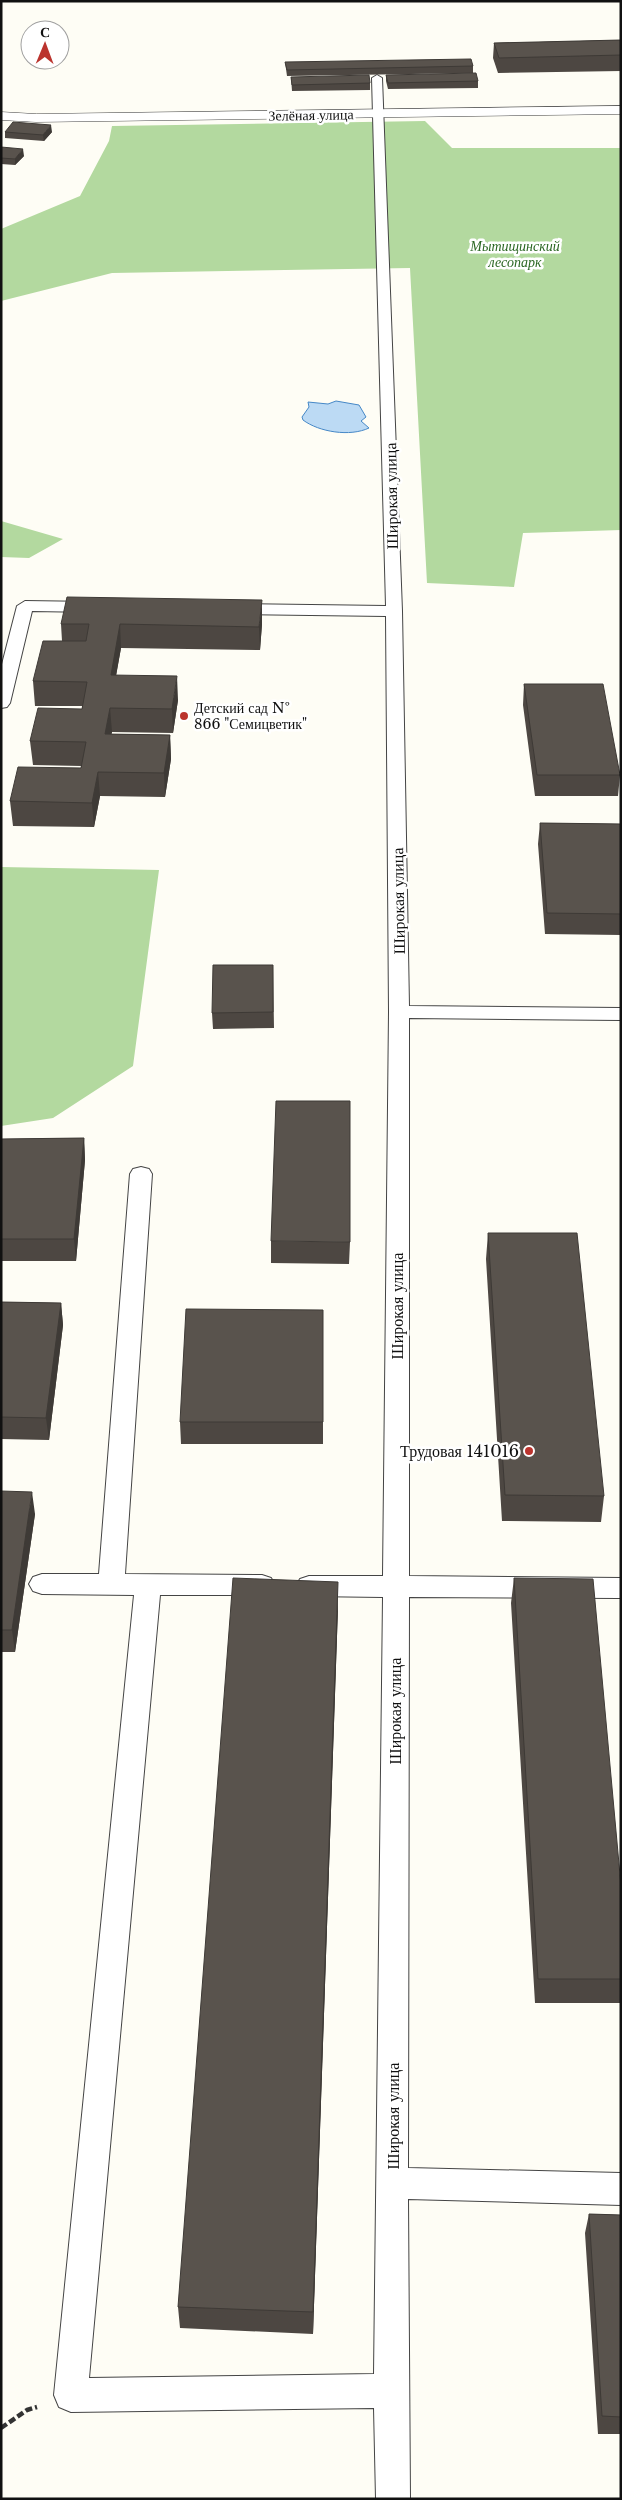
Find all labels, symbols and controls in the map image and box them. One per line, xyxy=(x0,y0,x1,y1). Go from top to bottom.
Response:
north arrow xyxy=(20,20,70,70)
text: С xyxy=(40,23,50,41)
street label: Зелёная улица xyxy=(268,105,355,125)
park label: Мытищинский лесопарк xyxy=(469,237,560,271)
street label: Широкая улица xyxy=(380,442,402,550)
place label: Детский сад № 866 "Семицветик" xyxy=(194,699,307,733)
marker: Детский сад № 866 "Семицветик" xyxy=(178,710,190,722)
street label: Широкая улица xyxy=(387,847,409,955)
street label: Широкая улица xyxy=(387,1253,407,1359)
place label: Трудовая 141016 xyxy=(400,1441,519,1461)
marker: Трудовая 141016 xyxy=(523,1445,535,1457)
street label: Широкая улица xyxy=(385,1658,405,1764)
street label: Широкая улица xyxy=(383,2063,403,2169)

